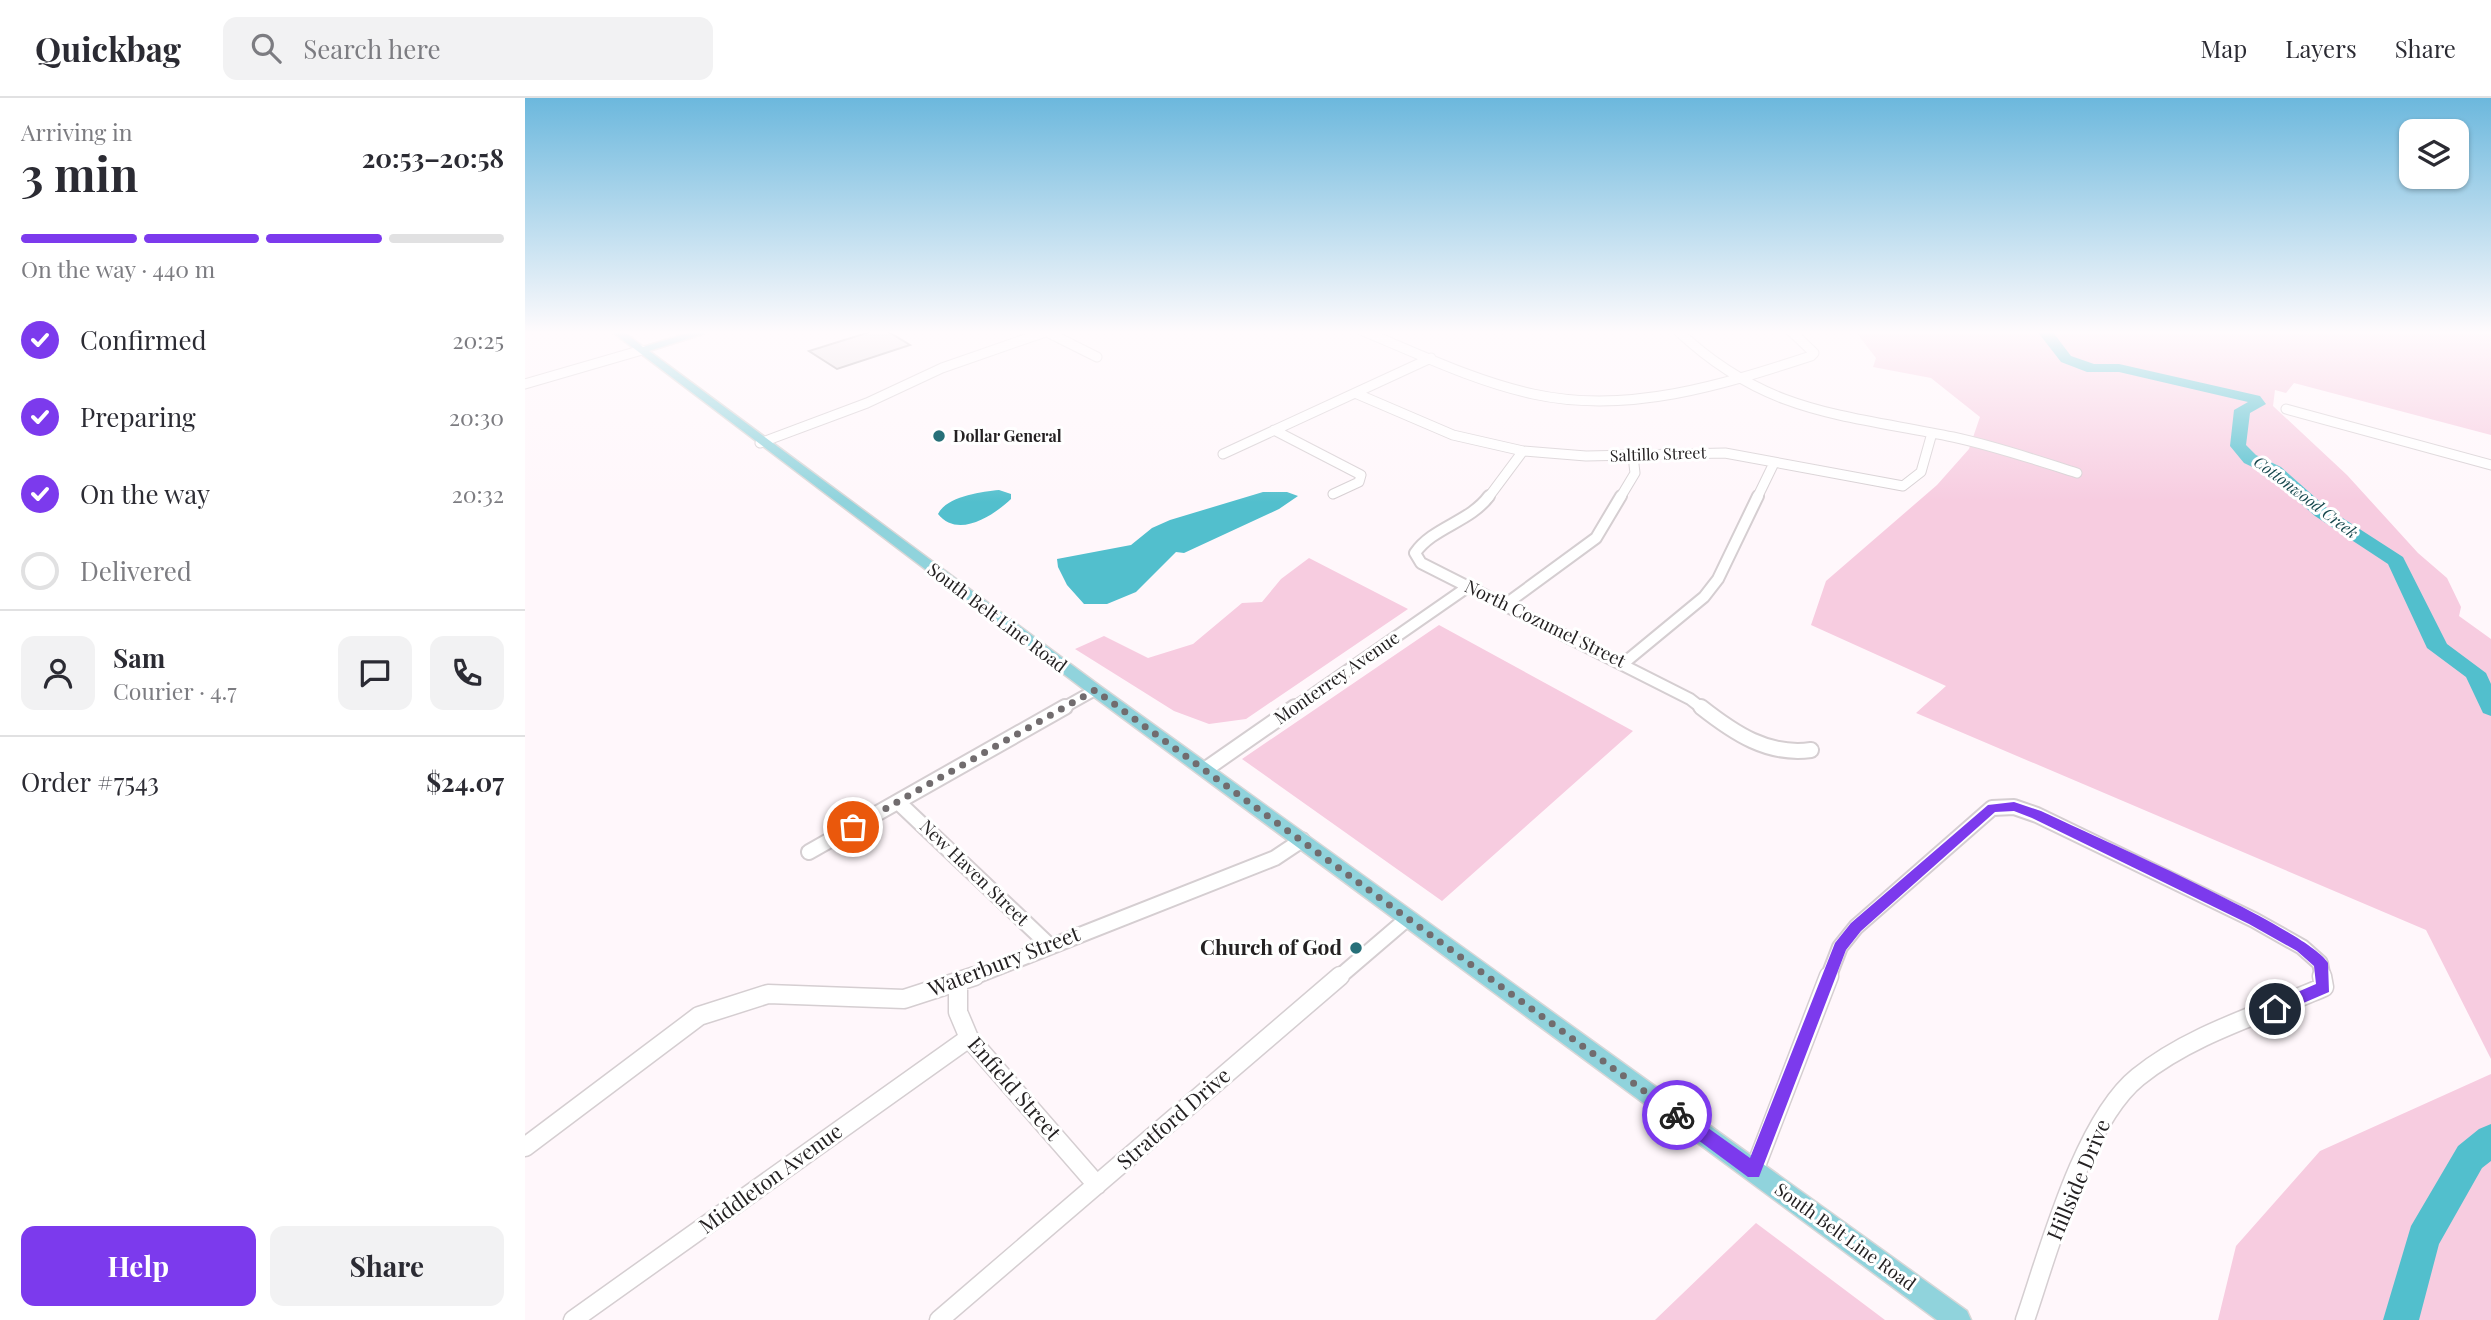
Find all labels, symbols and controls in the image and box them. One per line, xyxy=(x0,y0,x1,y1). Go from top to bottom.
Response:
search box xyxy=(223,17,713,80)
text: Quickbag xyxy=(35,26,181,70)
icon: search xyxy=(247,29,285,67)
text: Search here xyxy=(303,31,441,66)
text: Map xyxy=(2201,32,2247,64)
text: Layers xyxy=(2285,32,2357,64)
text: Share xyxy=(2395,32,2456,64)
text: Arriving in xyxy=(21,116,133,147)
map controls xyxy=(2399,119,2469,189)
button: layers xyxy=(2399,119,2469,189)
text: 20:53–20:58 xyxy=(362,140,504,175)
text: 3 min xyxy=(21,142,138,204)
text: On the way · 440 m xyxy=(21,253,215,284)
icon: check xyxy=(21,321,59,359)
text: Confirmed xyxy=(80,322,207,357)
text: 20:25 xyxy=(453,324,504,355)
icon: check xyxy=(21,398,59,436)
text: Preparing xyxy=(80,399,196,434)
text: 20:30 xyxy=(449,401,504,432)
place label: Dollar General xyxy=(953,425,1062,446)
marker: Dollar General xyxy=(931,428,947,444)
street label: Saltillo Street xyxy=(1610,441,1707,466)
water label: Cottonwood Creek xyxy=(2250,451,2362,543)
icon: check xyxy=(21,475,59,513)
text: On the way xyxy=(80,476,210,511)
text: 20:32 xyxy=(452,478,504,509)
text: Delivered xyxy=(80,553,192,588)
street label: South Belt Line Road xyxy=(923,557,1073,678)
street label: North Cozumel Street xyxy=(1461,574,1630,673)
street label: Monterrey Avenue xyxy=(1269,625,1404,729)
button: person xyxy=(21,636,95,710)
button: chat xyxy=(338,636,412,710)
button: phone xyxy=(430,636,504,710)
text: Sam xyxy=(113,640,165,675)
text: Courier · 4.7 xyxy=(113,675,237,706)
text: Order #7543 xyxy=(21,764,159,799)
text: $24.07 xyxy=(426,764,504,799)
pin xyxy=(823,797,883,857)
icon: bag xyxy=(834,808,872,846)
street label: New Haven Street xyxy=(915,814,1035,931)
street label: Waterbury Street xyxy=(922,918,1084,1002)
place label: Church of God xyxy=(1200,932,1342,960)
marker: Church of God xyxy=(1348,940,1364,956)
pin xyxy=(2245,979,2305,1039)
icon: home xyxy=(2256,990,2294,1028)
street label: Enfield Street xyxy=(963,1030,1069,1146)
street label: Stratford Drive xyxy=(1110,1060,1235,1175)
courier xyxy=(1642,1080,1712,1150)
icon: bike xyxy=(1658,1096,1696,1134)
street label: Hillside Drive xyxy=(2039,1114,2115,1244)
street label: Middleton Avenue xyxy=(693,1116,847,1239)
street label: South Belt Line Road xyxy=(1770,1177,1921,1296)
button: Help xyxy=(21,1226,256,1306)
button: Share xyxy=(270,1226,504,1306)

